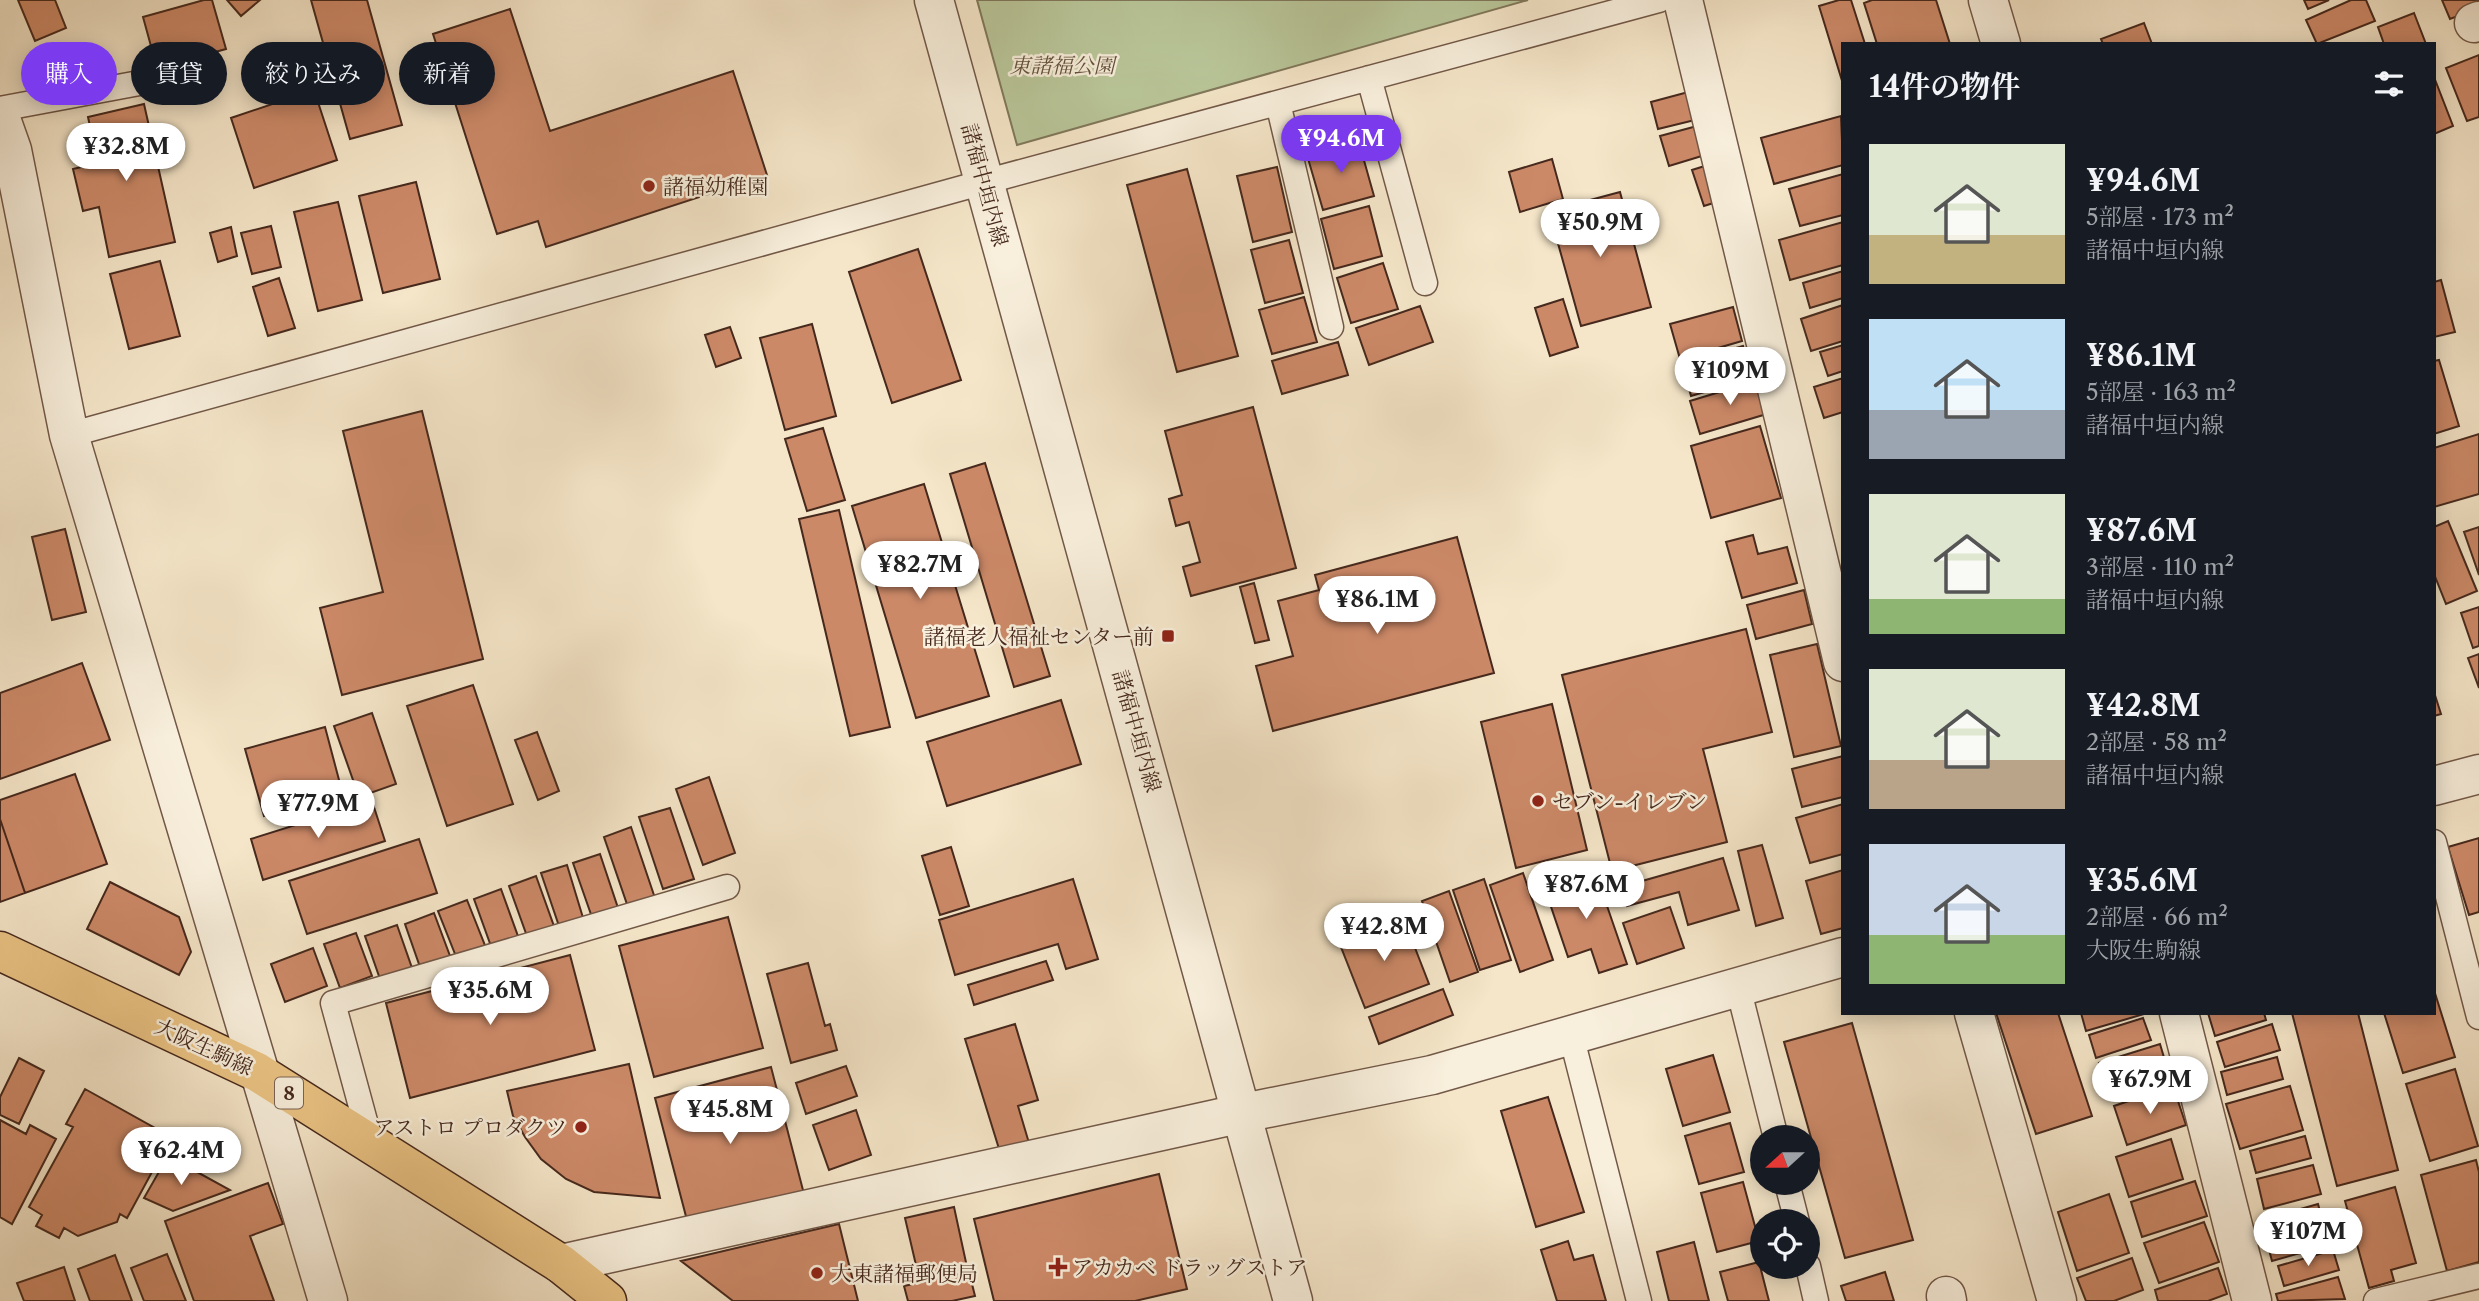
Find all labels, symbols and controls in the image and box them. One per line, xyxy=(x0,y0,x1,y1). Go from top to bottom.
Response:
chip: 購入 xyxy=(21,42,117,105)
chip: 賃貸 xyxy=(131,42,227,105)
chip: 絞り込み xyxy=(241,42,385,105)
chip: 新着 xyxy=(399,42,495,105)
park label: 東諸福公園 xyxy=(1010,53,1117,78)
icon: filters xyxy=(2370,65,2408,103)
text: 14件の物件 xyxy=(1869,68,2020,105)
pin: ¥94.6M xyxy=(1284,116,1398,175)
street label: 諸福中垣内線 xyxy=(957,121,1013,249)
pin: ¥32.8M xyxy=(69,124,183,183)
text: ¥94.6M xyxy=(1297,124,1385,152)
text: ¥32.8M xyxy=(82,132,170,160)
text: ¥94.6M xyxy=(2086,162,2200,199)
icon: home xyxy=(1925,172,2009,256)
place label: 諸福幼稚園 xyxy=(663,174,768,199)
marker: 諸福幼稚園 xyxy=(641,178,657,194)
pin: ¥50.9M xyxy=(1543,200,1657,259)
text: 5部屋 · 173 m² xyxy=(2086,203,2234,231)
text: ¥50.9M xyxy=(1557,208,1643,236)
text: 諸福中垣内線 xyxy=(2086,236,2224,264)
text: ¥86.1M xyxy=(2086,337,2197,374)
icon: home xyxy=(1925,347,2009,431)
pin: ¥109M xyxy=(1681,348,1779,407)
text: ¥109M xyxy=(1691,356,1769,384)
text: 5部屋 · 163 m² xyxy=(2086,378,2236,406)
text: 諸福中垣内線 xyxy=(2086,411,2224,439)
text: ¥87.6M xyxy=(2086,512,2197,549)
icon: home xyxy=(1925,522,2009,606)
pin: ¥82.7M xyxy=(863,542,977,601)
text: ¥82.7M xyxy=(877,550,963,578)
text: 3部屋 · 110 m² xyxy=(2086,553,2234,581)
pin: ¥86.1M xyxy=(1320,576,1434,636)
text: ¥86.1M xyxy=(1335,585,1419,613)
text: 諸福中垣内線 xyxy=(2086,586,2224,614)
place label: 諸福老人福祉センター前 xyxy=(924,624,1154,649)
marker: 諸福老人福祉センター前 xyxy=(1160,628,1176,644)
street label: 諸福中垣内線 xyxy=(1108,667,1166,795)
text: ¥42.8M xyxy=(2086,687,2201,724)
icon: home xyxy=(1925,697,2009,781)
text: 2部屋 · 58 m² xyxy=(2086,728,2227,756)
text: 諸福中垣内線 xyxy=(2086,761,2224,789)
pin: ¥77.9M xyxy=(261,780,375,840)
text: ¥77.9M xyxy=(277,789,359,817)
place label: セブン-イレブン xyxy=(1552,789,1707,814)
marker: セブン-イレブン xyxy=(1530,793,1546,809)
pin: ¥87.6M xyxy=(1529,862,1643,921)
text: ¥35.6M xyxy=(2086,862,2198,899)
text: ¥87.6M xyxy=(1543,870,1629,898)
icon: home xyxy=(1925,872,2009,956)
text: 2部屋 · 66 m² xyxy=(2086,903,2228,931)
pin: ¥42.8M xyxy=(1327,904,1441,963)
text: ¥42.8M xyxy=(1340,912,1428,940)
text: 大阪生駒線 xyxy=(2086,936,2201,964)
pin: ¥35.6M xyxy=(433,968,547,1027)
text: ¥35.6M xyxy=(447,976,533,1004)
street label: 大阪生駒線 xyxy=(151,1013,257,1081)
pin: ¥67.9M xyxy=(2093,1056,2207,1116)
text: ¥67.9M xyxy=(2108,1065,2192,1093)
road number: 8 xyxy=(275,1078,303,1108)
pin: ¥45.8M xyxy=(673,1086,787,1146)
text: ¥45.8M xyxy=(686,1095,774,1123)
place label: アストロ プロダクツ xyxy=(373,1115,567,1140)
marker: アストロ プロダクツ xyxy=(573,1119,589,1135)
north arrow xyxy=(1750,1125,1820,1195)
map controls xyxy=(1750,1125,1820,1279)
pin: ¥62.4M xyxy=(124,1128,238,1187)
text: ¥62.4M xyxy=(137,1136,225,1164)
pin: ¥107M xyxy=(2259,1208,2357,1268)
button: locate xyxy=(1750,1209,1820,1279)
text: ¥107M xyxy=(2270,1217,2346,1245)
place label: アカカベ ドラッグストア xyxy=(1072,1255,1307,1280)
marker: アカカベ ドラッグストア xyxy=(1050,1259,1066,1275)
place label: 大東諸福郵便局 xyxy=(831,1261,978,1286)
marker: 大東諸福郵便局 xyxy=(809,1265,825,1281)

